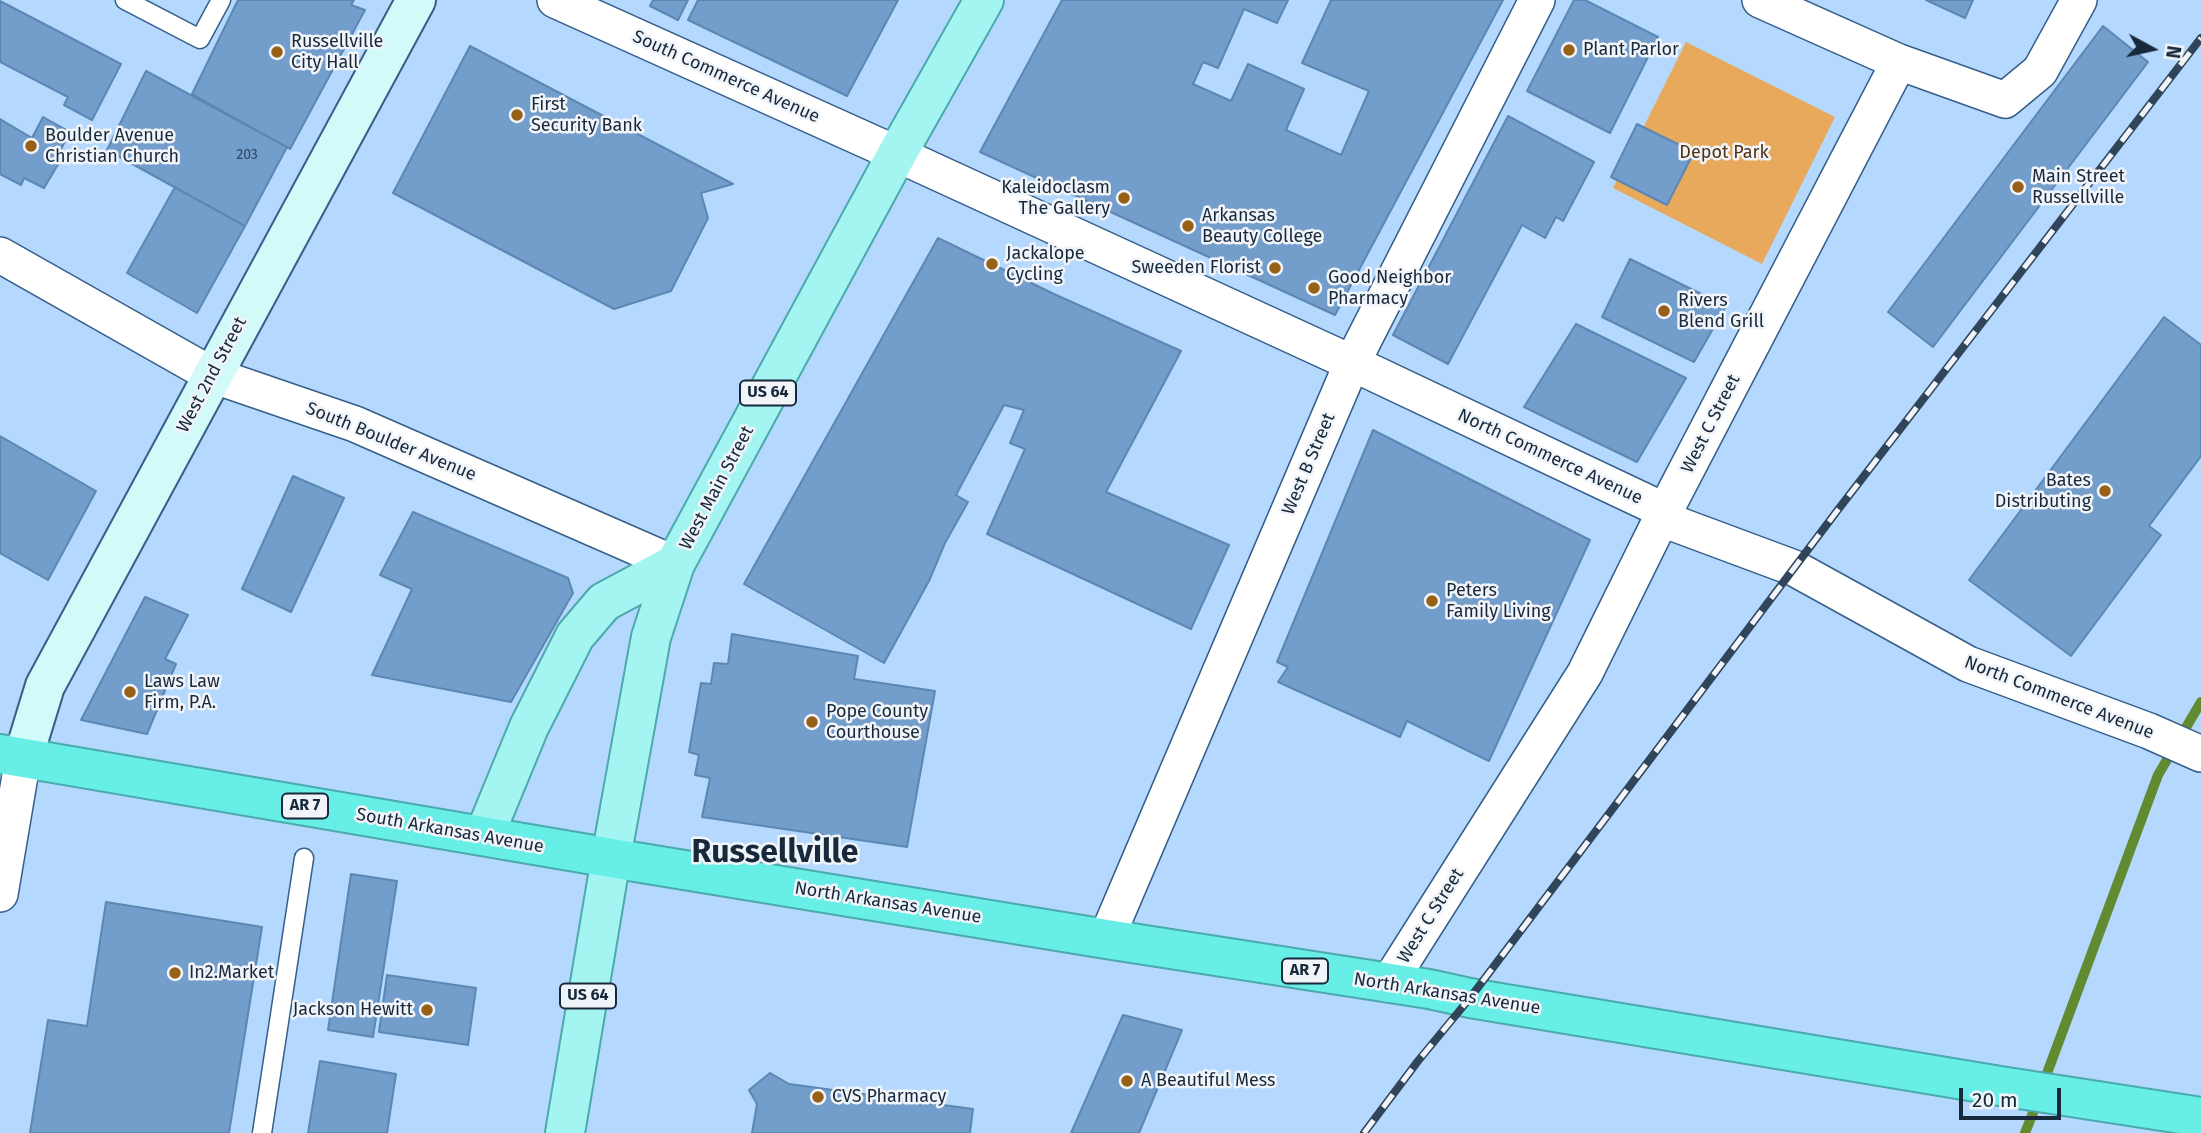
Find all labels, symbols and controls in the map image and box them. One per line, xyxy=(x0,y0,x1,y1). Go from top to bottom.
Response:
north arrow xyxy=(2117,14,2187,84)
street label: South Commerce Avenue xyxy=(629,26,823,128)
place label: Russellville City Hall xyxy=(291,31,383,74)
place label: Plant Parlor xyxy=(1583,39,1679,61)
marker: Plant Parlor xyxy=(1561,42,1577,58)
marker: Russellville City Hall xyxy=(269,44,285,60)
text: N xyxy=(2161,44,2186,60)
place label: First Security Bank xyxy=(531,94,642,136)
marker: First Security Bank xyxy=(509,107,525,123)
place label: Boulder Avenue Christian Church xyxy=(45,125,179,168)
marker: Boulder Avenue Christian Church xyxy=(23,138,39,154)
park label: Depot Park xyxy=(1679,142,1769,164)
house number: 203 xyxy=(236,147,258,163)
place label: Main Street Russellville xyxy=(2032,166,2125,208)
place label: Kaleidoclasm The Gallery xyxy=(1001,177,1110,220)
marker: Main Street Russellville xyxy=(2010,179,2026,195)
marker: Kaleidoclasm The Gallery xyxy=(1116,190,1132,206)
place label: Arkansas Beauty College xyxy=(1202,205,1322,248)
marker: Arkansas Beauty College xyxy=(1180,218,1196,234)
place label: Jackalope Cycling xyxy=(1006,243,1085,286)
marker: Jackalope Cycling xyxy=(984,256,1000,272)
place label: Sweeden Florist xyxy=(1131,257,1261,279)
marker: Sweeden Florist xyxy=(1267,260,1283,276)
place label: Good Neighbor Pharmacy xyxy=(1328,267,1451,310)
marker: Good Neighbor Pharmacy xyxy=(1306,280,1322,296)
place label: Rivers Blend Grill xyxy=(1678,290,1764,332)
marker: Rivers Blend Grill xyxy=(1656,303,1672,319)
street label: West 2nd Street xyxy=(172,313,252,437)
street label: West C Street xyxy=(1677,371,1745,477)
road number: US 64 xyxy=(740,380,796,406)
street label: South Boulder Avenue xyxy=(303,398,479,486)
street label: North Commerce Avenue xyxy=(1454,405,1646,509)
street label: West B Street xyxy=(1278,410,1340,518)
street label: West Main Street xyxy=(675,422,759,554)
place label: Bates Distributing xyxy=(1995,470,2091,512)
marker: Bates Distributing xyxy=(2097,483,2113,499)
place label: Peters Family Living xyxy=(1446,580,1551,622)
marker: Peters Family Living xyxy=(1424,593,1440,609)
street label: North Commerce Avenue xyxy=(1961,652,2157,744)
place label: Laws Law Firm, P.A. xyxy=(144,671,220,714)
marker: Laws Law Firm, P.A. xyxy=(122,684,138,700)
place label: Pope County Courthouse xyxy=(826,701,928,744)
marker: Pope County Courthouse xyxy=(804,714,820,730)
road number: AR 7 xyxy=(282,793,328,818)
street label: South Arkansas Avenue xyxy=(355,804,545,858)
district label: Russellville xyxy=(691,834,859,872)
street label: West C Street xyxy=(1393,865,1469,967)
street label: North Arkansas Avenue xyxy=(793,878,983,928)
road number: AR 7 xyxy=(1282,959,1328,984)
place label: In2.Market xyxy=(189,962,274,984)
marker: In2.Market xyxy=(167,965,183,981)
street label: North Arkansas Avenue xyxy=(1352,969,1542,1019)
road number: US 64 xyxy=(560,984,616,1008)
place label: Jackson Hewitt xyxy=(293,999,413,1021)
marker: Jackson Hewitt xyxy=(419,1002,435,1018)
place label: A Beautiful Mess xyxy=(1141,1070,1275,1092)
marker: A Beautiful Mess xyxy=(1119,1073,1135,1089)
scale bar xyxy=(1963,1074,2064,1118)
place label: CVS Pharmacy xyxy=(832,1086,946,1108)
text: 20 m xyxy=(1972,1087,2018,1113)
marker: CVS Pharmacy xyxy=(810,1089,826,1105)

